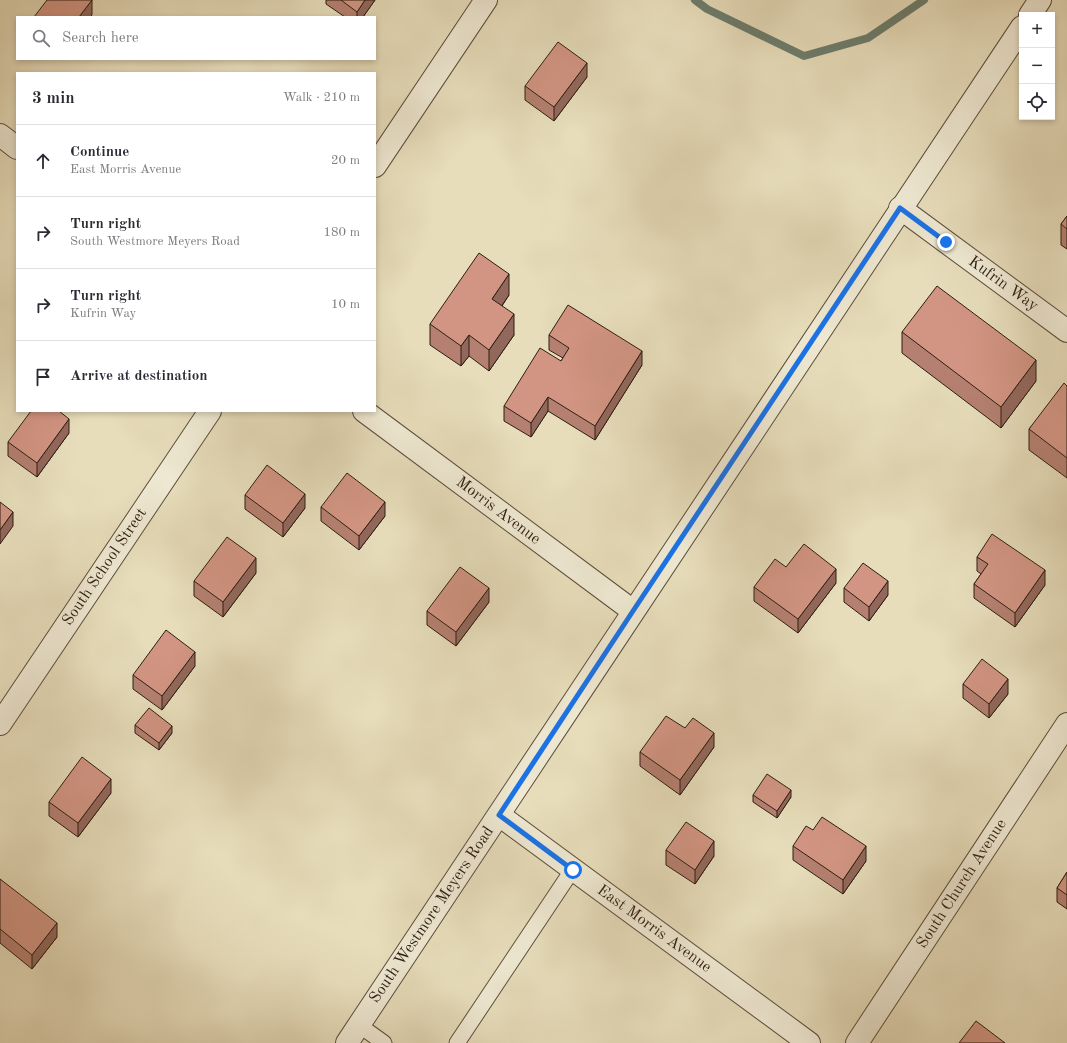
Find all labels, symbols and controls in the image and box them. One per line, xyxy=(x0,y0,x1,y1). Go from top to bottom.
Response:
map controls xyxy=(1019,12,1055,120)
button: + xyxy=(1019,12,1055,48)
search box xyxy=(16,16,376,60)
icon: search xyxy=(30,27,52,49)
text: Search here xyxy=(62,31,139,46)
button: − xyxy=(1019,48,1055,84)
button: locate xyxy=(1019,84,1055,120)
text: 3 min xyxy=(32,90,75,107)
text: Walk · 210 m xyxy=(283,91,360,104)
text: Continue xyxy=(70,145,129,160)
icon: ahead xyxy=(32,150,54,172)
text: 20 m xyxy=(331,154,360,167)
text: East Morris Avenue xyxy=(70,163,181,176)
text: Turn right xyxy=(70,217,141,232)
icon: right xyxy=(32,222,54,244)
text: 180 m xyxy=(323,226,360,239)
route end xyxy=(937,233,955,251)
text: South Westmore Meyers Road xyxy=(70,235,240,248)
street label: Kufrin Way xyxy=(965,253,1041,315)
text: Turn right xyxy=(70,289,141,304)
icon: right xyxy=(32,294,54,316)
text: 10 m xyxy=(331,298,360,311)
text: Kufrin Way xyxy=(70,307,137,320)
icon: arrive xyxy=(32,366,54,388)
text: Arrive at destination xyxy=(70,369,208,384)
street label: Morris Avenue xyxy=(453,474,543,548)
street label: South School Street xyxy=(60,505,150,629)
street label: South Church Avenue xyxy=(914,816,1010,952)
street label: South Westmore Meyers Road xyxy=(367,824,497,1006)
route start xyxy=(564,861,582,879)
street label: East Morris Avenue xyxy=(594,882,714,976)

